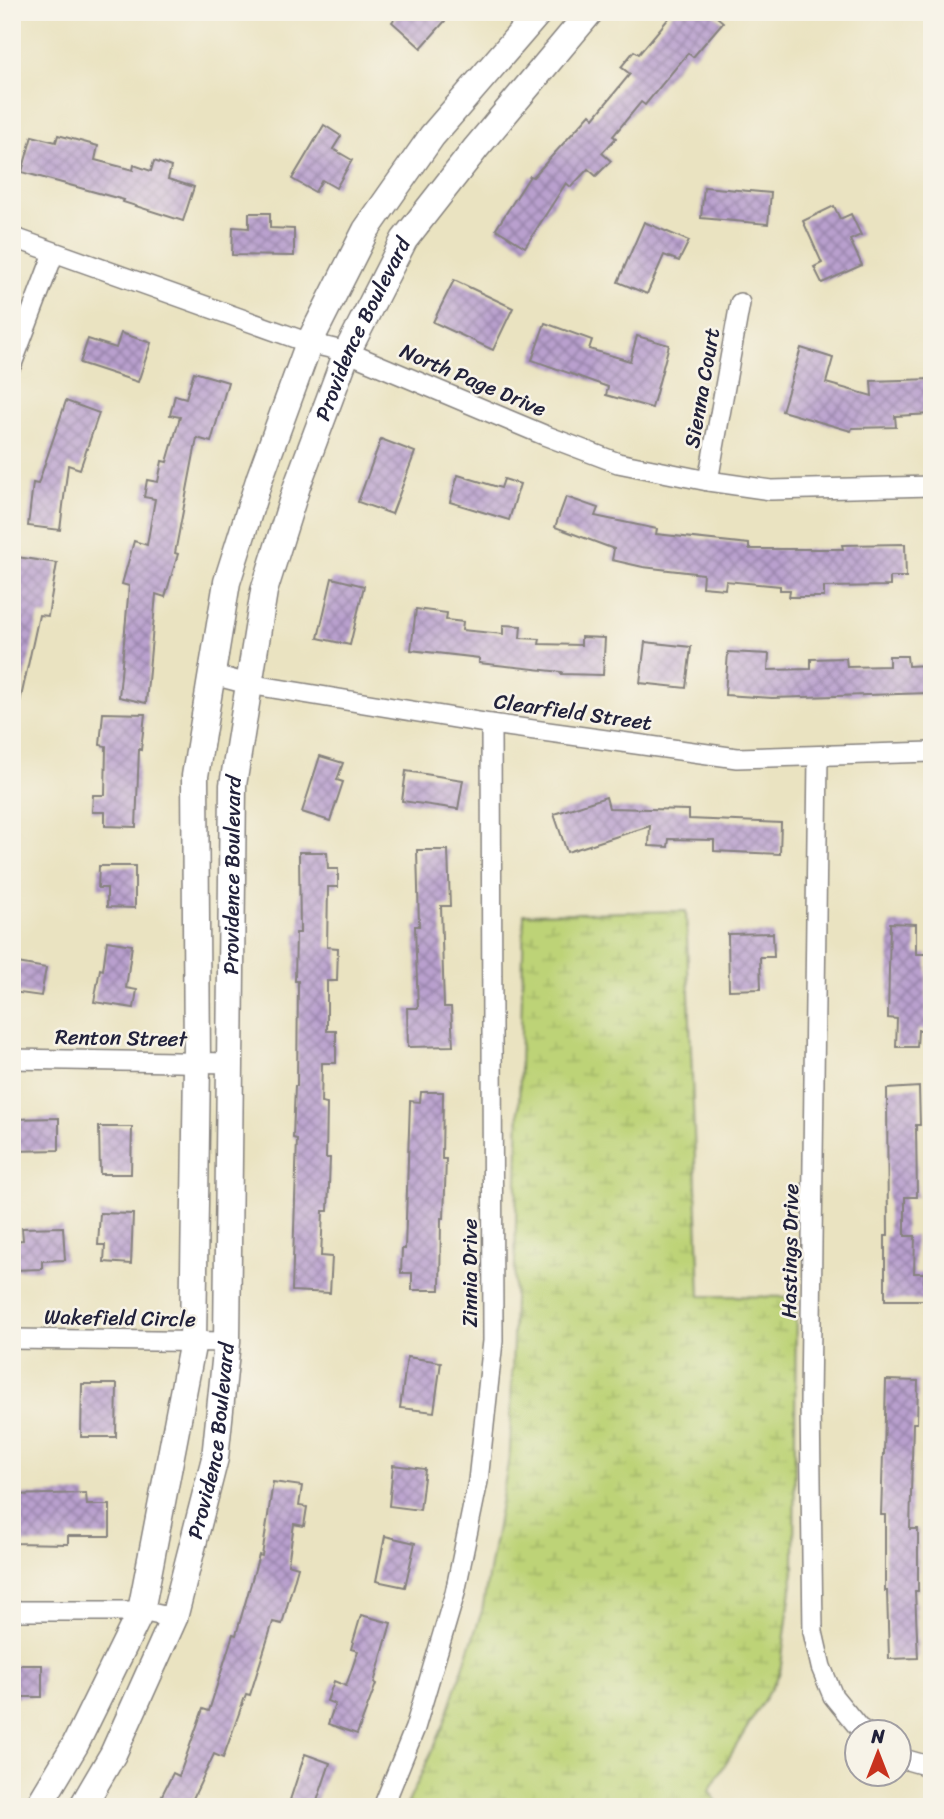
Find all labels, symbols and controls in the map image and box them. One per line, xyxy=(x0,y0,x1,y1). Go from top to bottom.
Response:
street label: Providence Boulevard xyxy=(304,229,422,426)
street label: Sienna Court xyxy=(673,325,731,451)
street label: North Page Drive xyxy=(394,332,552,428)
street label: Clearfield Street xyxy=(492,682,654,742)
street label: Providence Boulevard xyxy=(212,771,254,975)
street label: Renton Street xyxy=(55,1018,189,1058)
street label: Hastings Drive xyxy=(770,1183,810,1319)
street label: Zinnia Drive xyxy=(451,1218,489,1328)
street label: Wakefield Circle xyxy=(44,1298,196,1338)
street label: Providence Boulevard xyxy=(176,1339,246,1543)
north arrow xyxy=(842,1717,912,1787)
text: N xyxy=(870,1720,885,1753)

